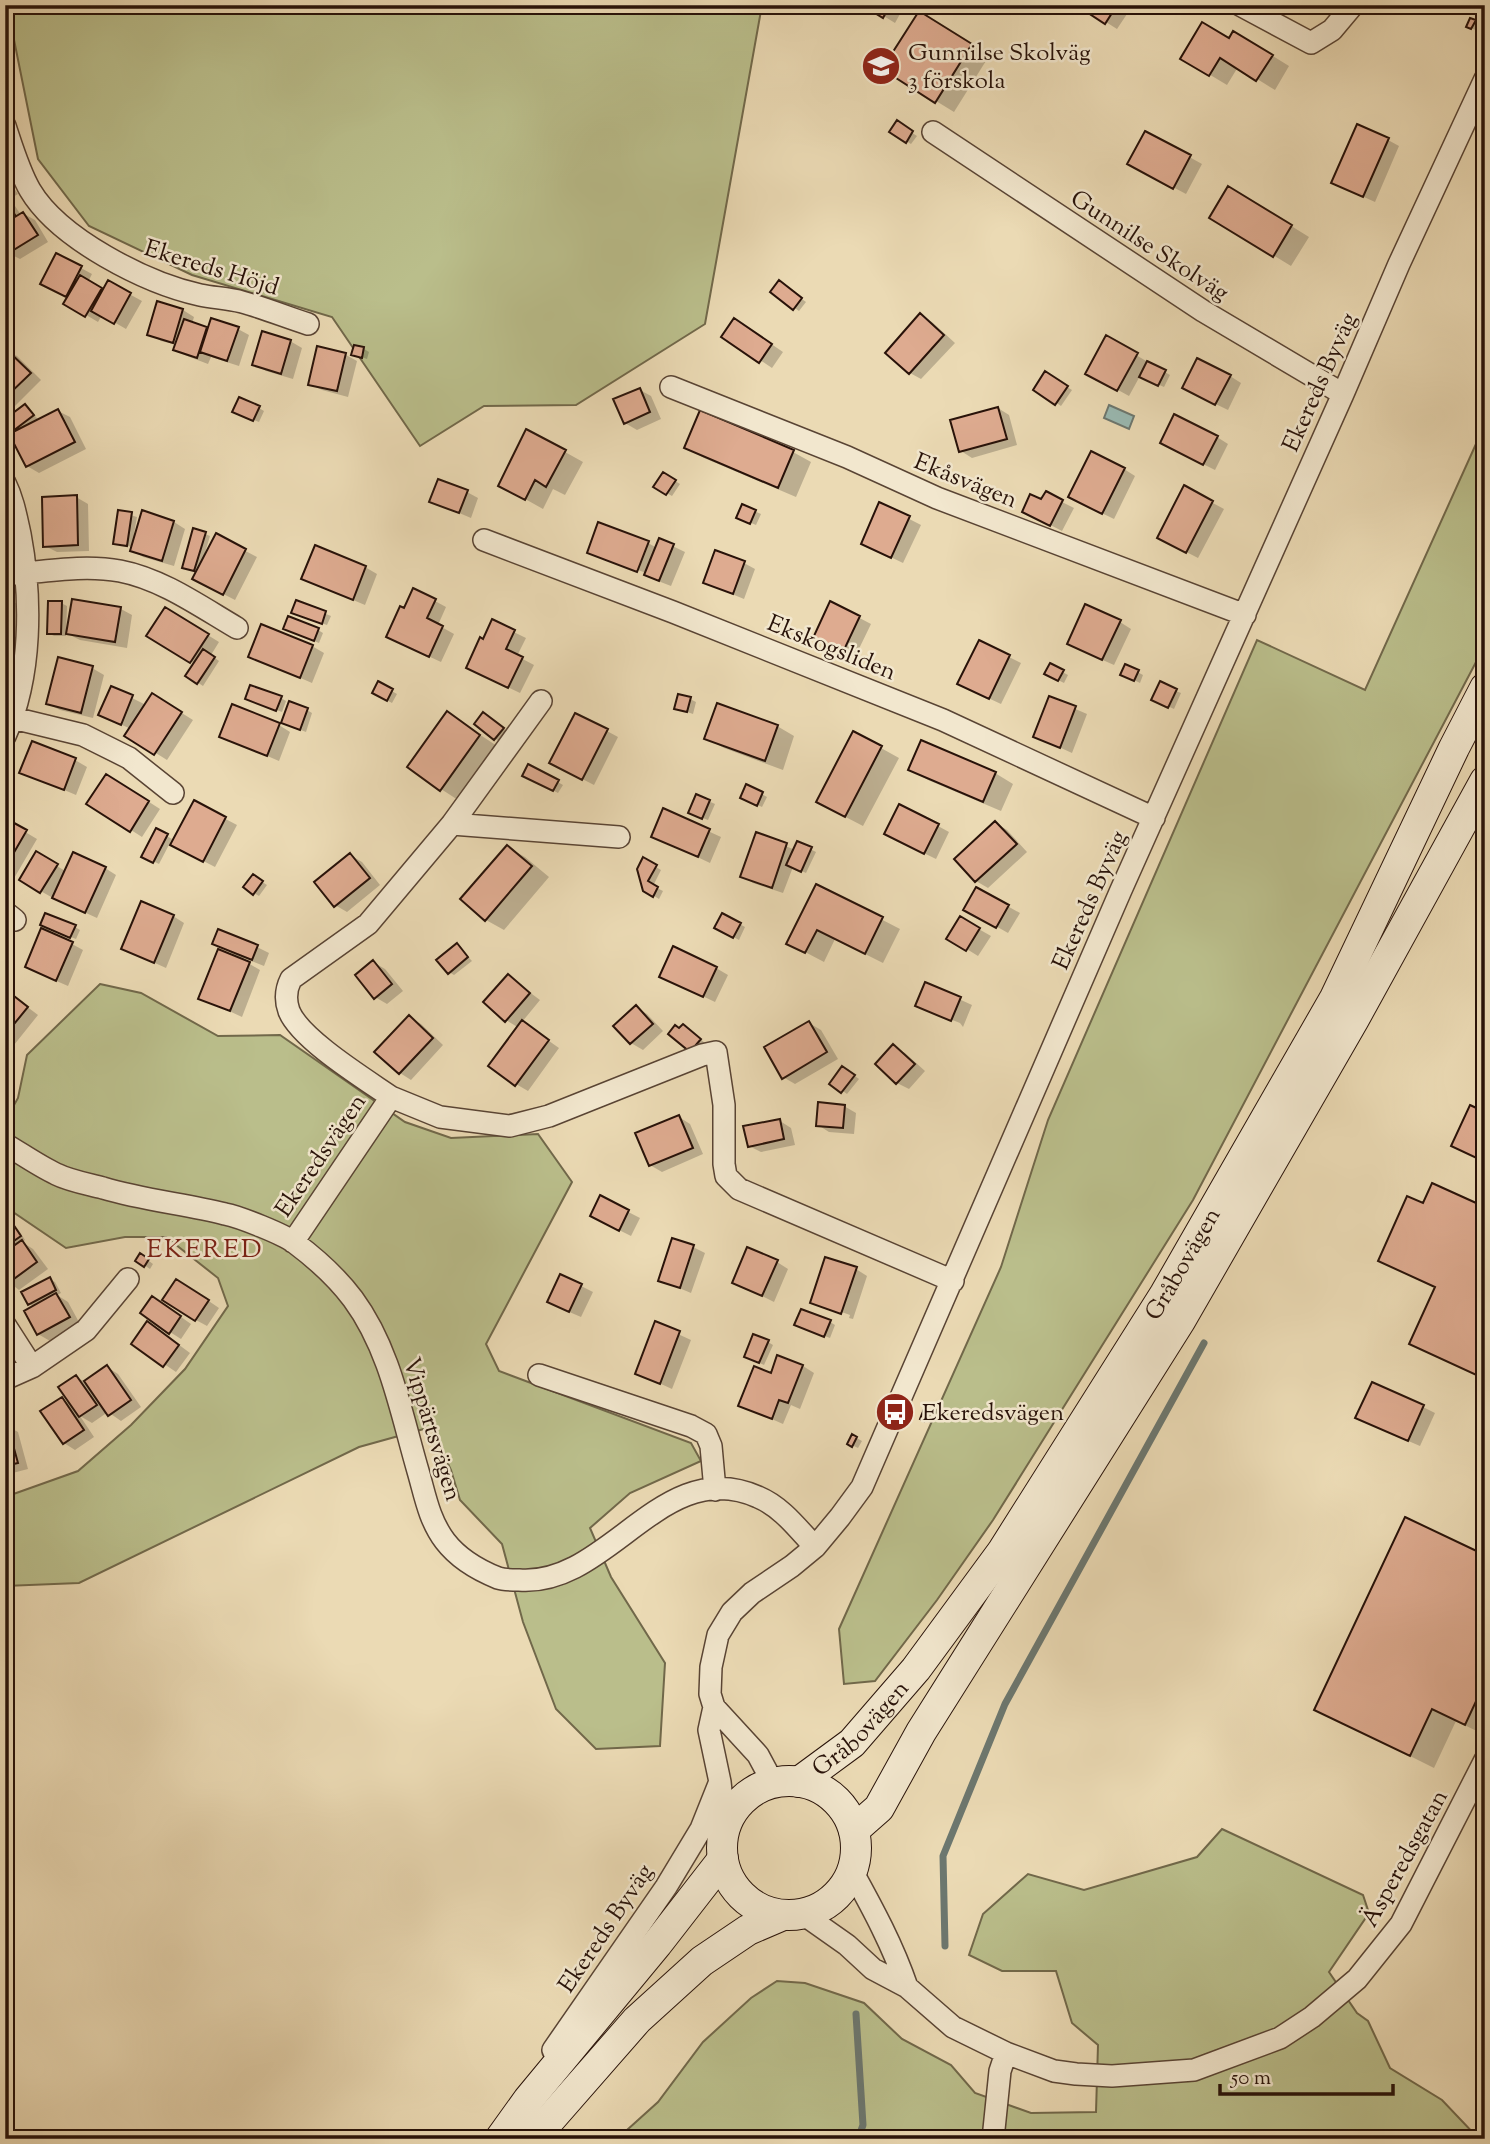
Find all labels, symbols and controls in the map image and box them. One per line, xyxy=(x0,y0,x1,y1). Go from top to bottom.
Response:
place label: Gunnilse Skolväg 3 förskola xyxy=(908,37,1091,99)
school or university icon: Gunnilse Skolväg 3 förskola xyxy=(860,45,902,87)
street label: Gunnilse Skolväg xyxy=(1063,183,1235,311)
street label: Ekereds Höjd xyxy=(140,232,283,306)
street label: Ekereds Byväg xyxy=(1275,308,1367,458)
street label: Ekåsvägen xyxy=(908,446,1022,518)
street label: Ekskogsliden xyxy=(762,608,901,690)
street label: Ekereds Byväg xyxy=(1045,826,1137,976)
street label: Ekeredsvägen xyxy=(268,1088,376,1225)
street label: Gråbovägen xyxy=(1138,1202,1230,1328)
district label: EKERED xyxy=(146,1232,264,1269)
street label: Vippärtsvägen xyxy=(393,1354,469,1506)
bus stop icon: Ekeredsvägen xyxy=(874,1391,916,1433)
place label: Ekeredsvägen xyxy=(922,1397,1064,1431)
street label: Gråbovägen xyxy=(806,1674,918,1786)
street label: Äsperedsgatan xyxy=(1354,1784,1458,1934)
street label: Ekereds Byväg xyxy=(551,1858,663,2000)
scale bar xyxy=(1220,2053,1394,2097)
text: 50 m xyxy=(1230,2064,1271,2094)

